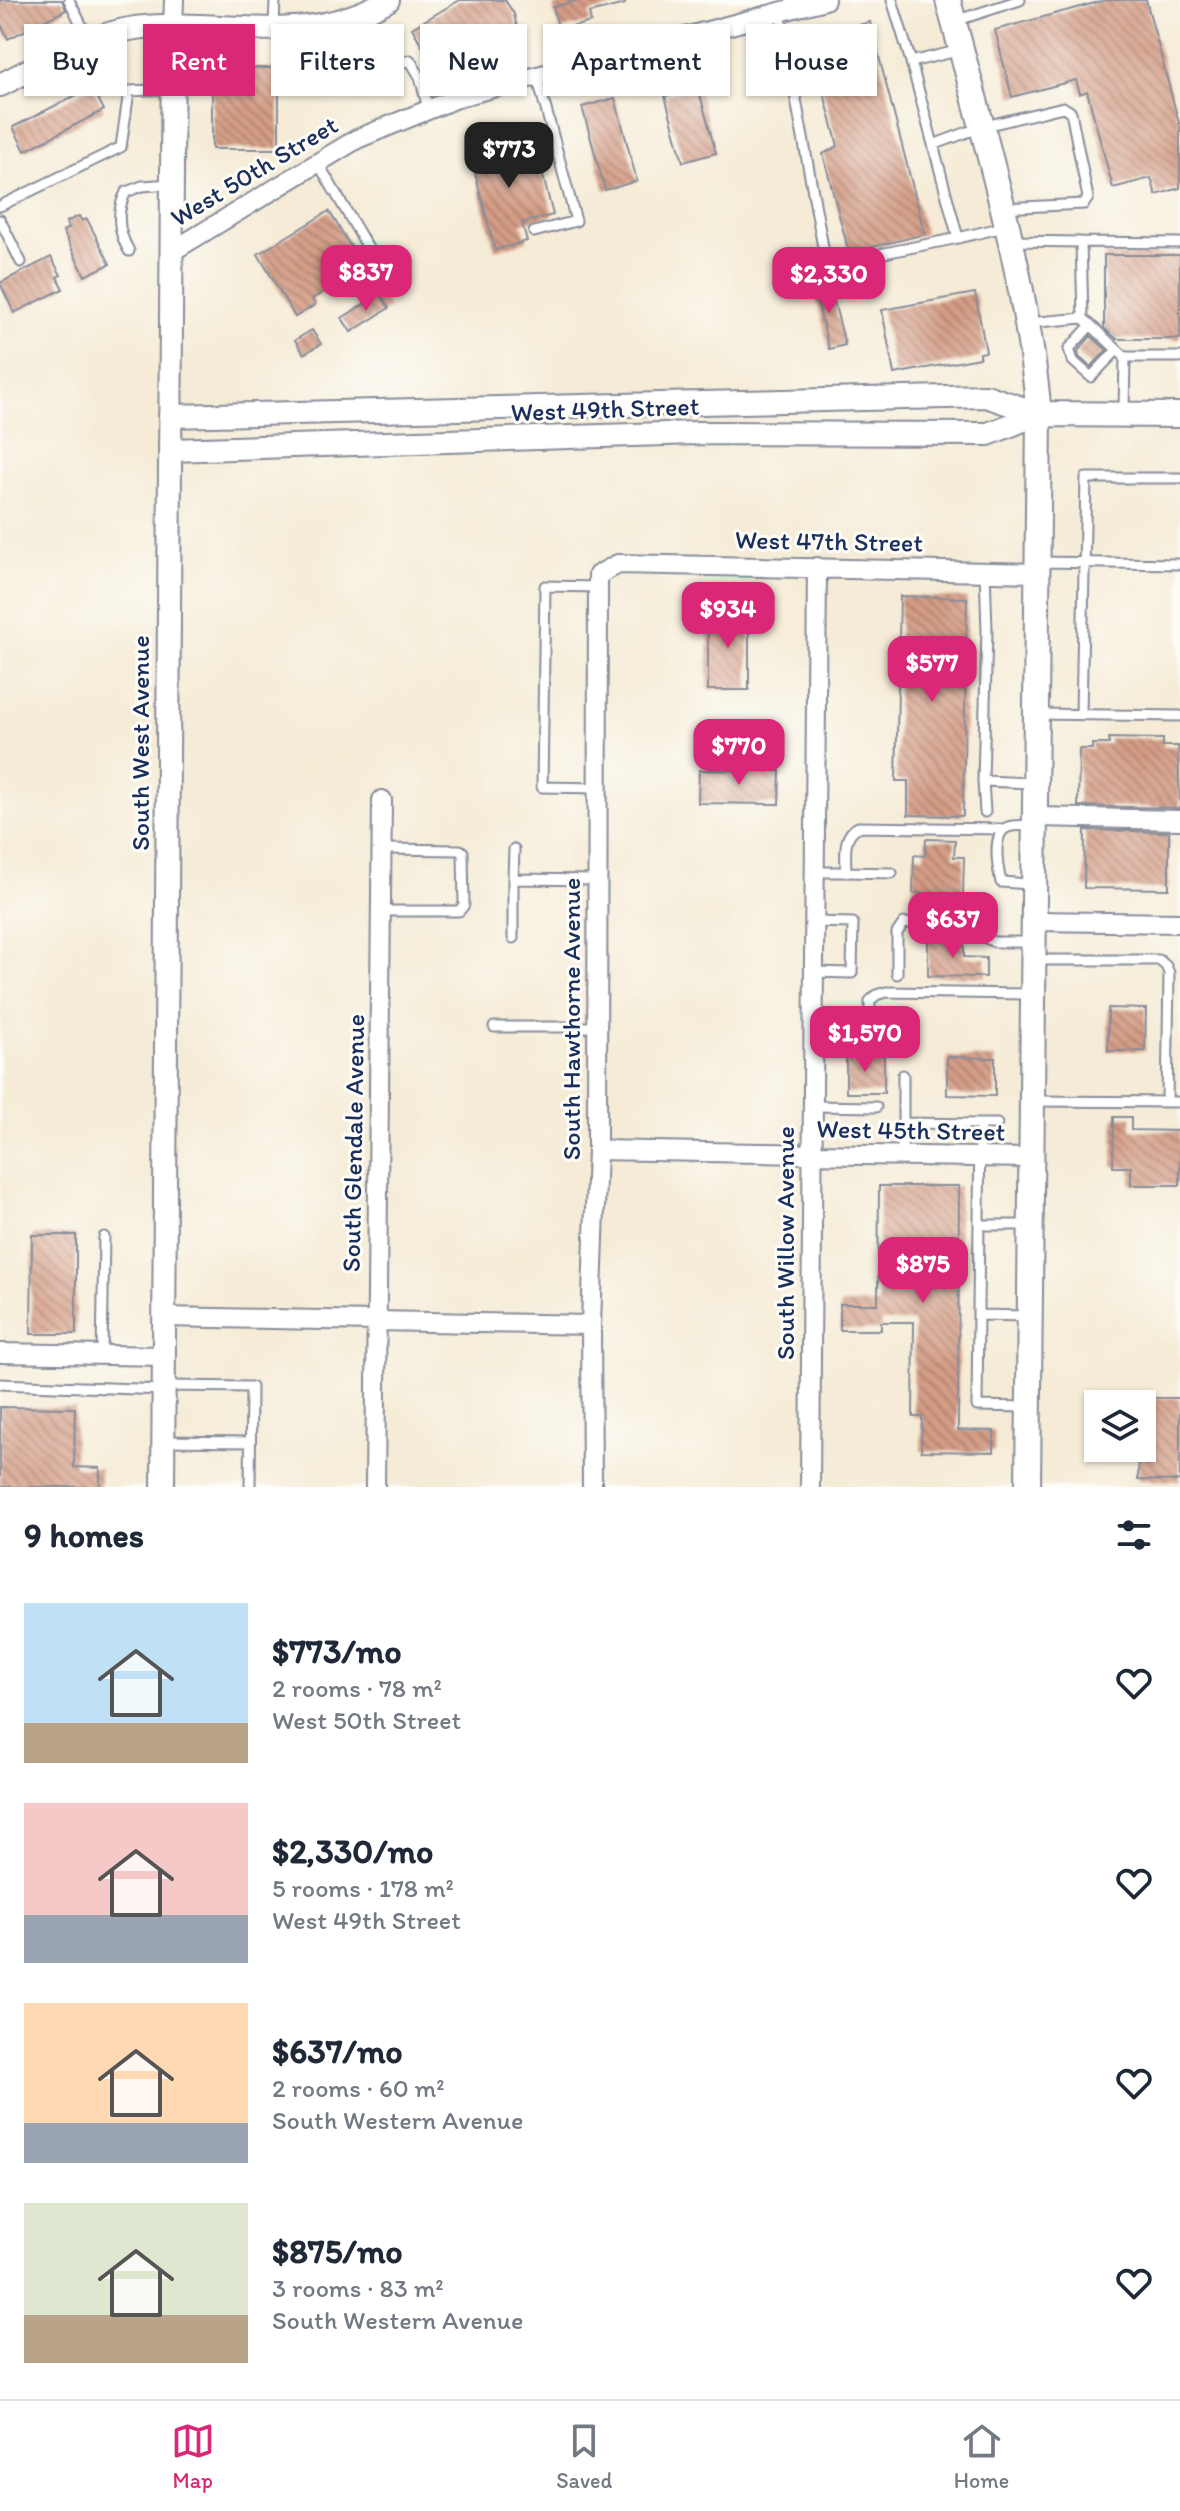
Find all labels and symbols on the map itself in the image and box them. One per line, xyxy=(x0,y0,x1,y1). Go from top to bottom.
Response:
street label: West 50th Street xyxy=(165,108,344,233)
pin: $773 xyxy=(462,122,556,190)
pin: $837 xyxy=(319,245,413,313)
pin: $2,330 xyxy=(764,247,894,315)
street label: West 49th Street xyxy=(510,390,700,428)
street label: West 47th Street xyxy=(735,523,924,559)
pin: $934 xyxy=(681,582,775,650)
street label: South West Avenue xyxy=(124,635,156,851)
pin: $577 xyxy=(885,636,979,704)
pin: $770 xyxy=(692,719,786,787)
street label: South Hawthorne Avenue xyxy=(555,878,587,1160)
pin: $637 xyxy=(906,892,1000,960)
pin: $1,570 xyxy=(800,1006,930,1074)
street label: South Glendale Avenue xyxy=(335,1014,371,1272)
street label: West 45th Street xyxy=(816,1112,1006,1148)
street label: South Willow Avenue xyxy=(769,1126,801,1360)
pin: $875 xyxy=(876,1237,970,1305)

